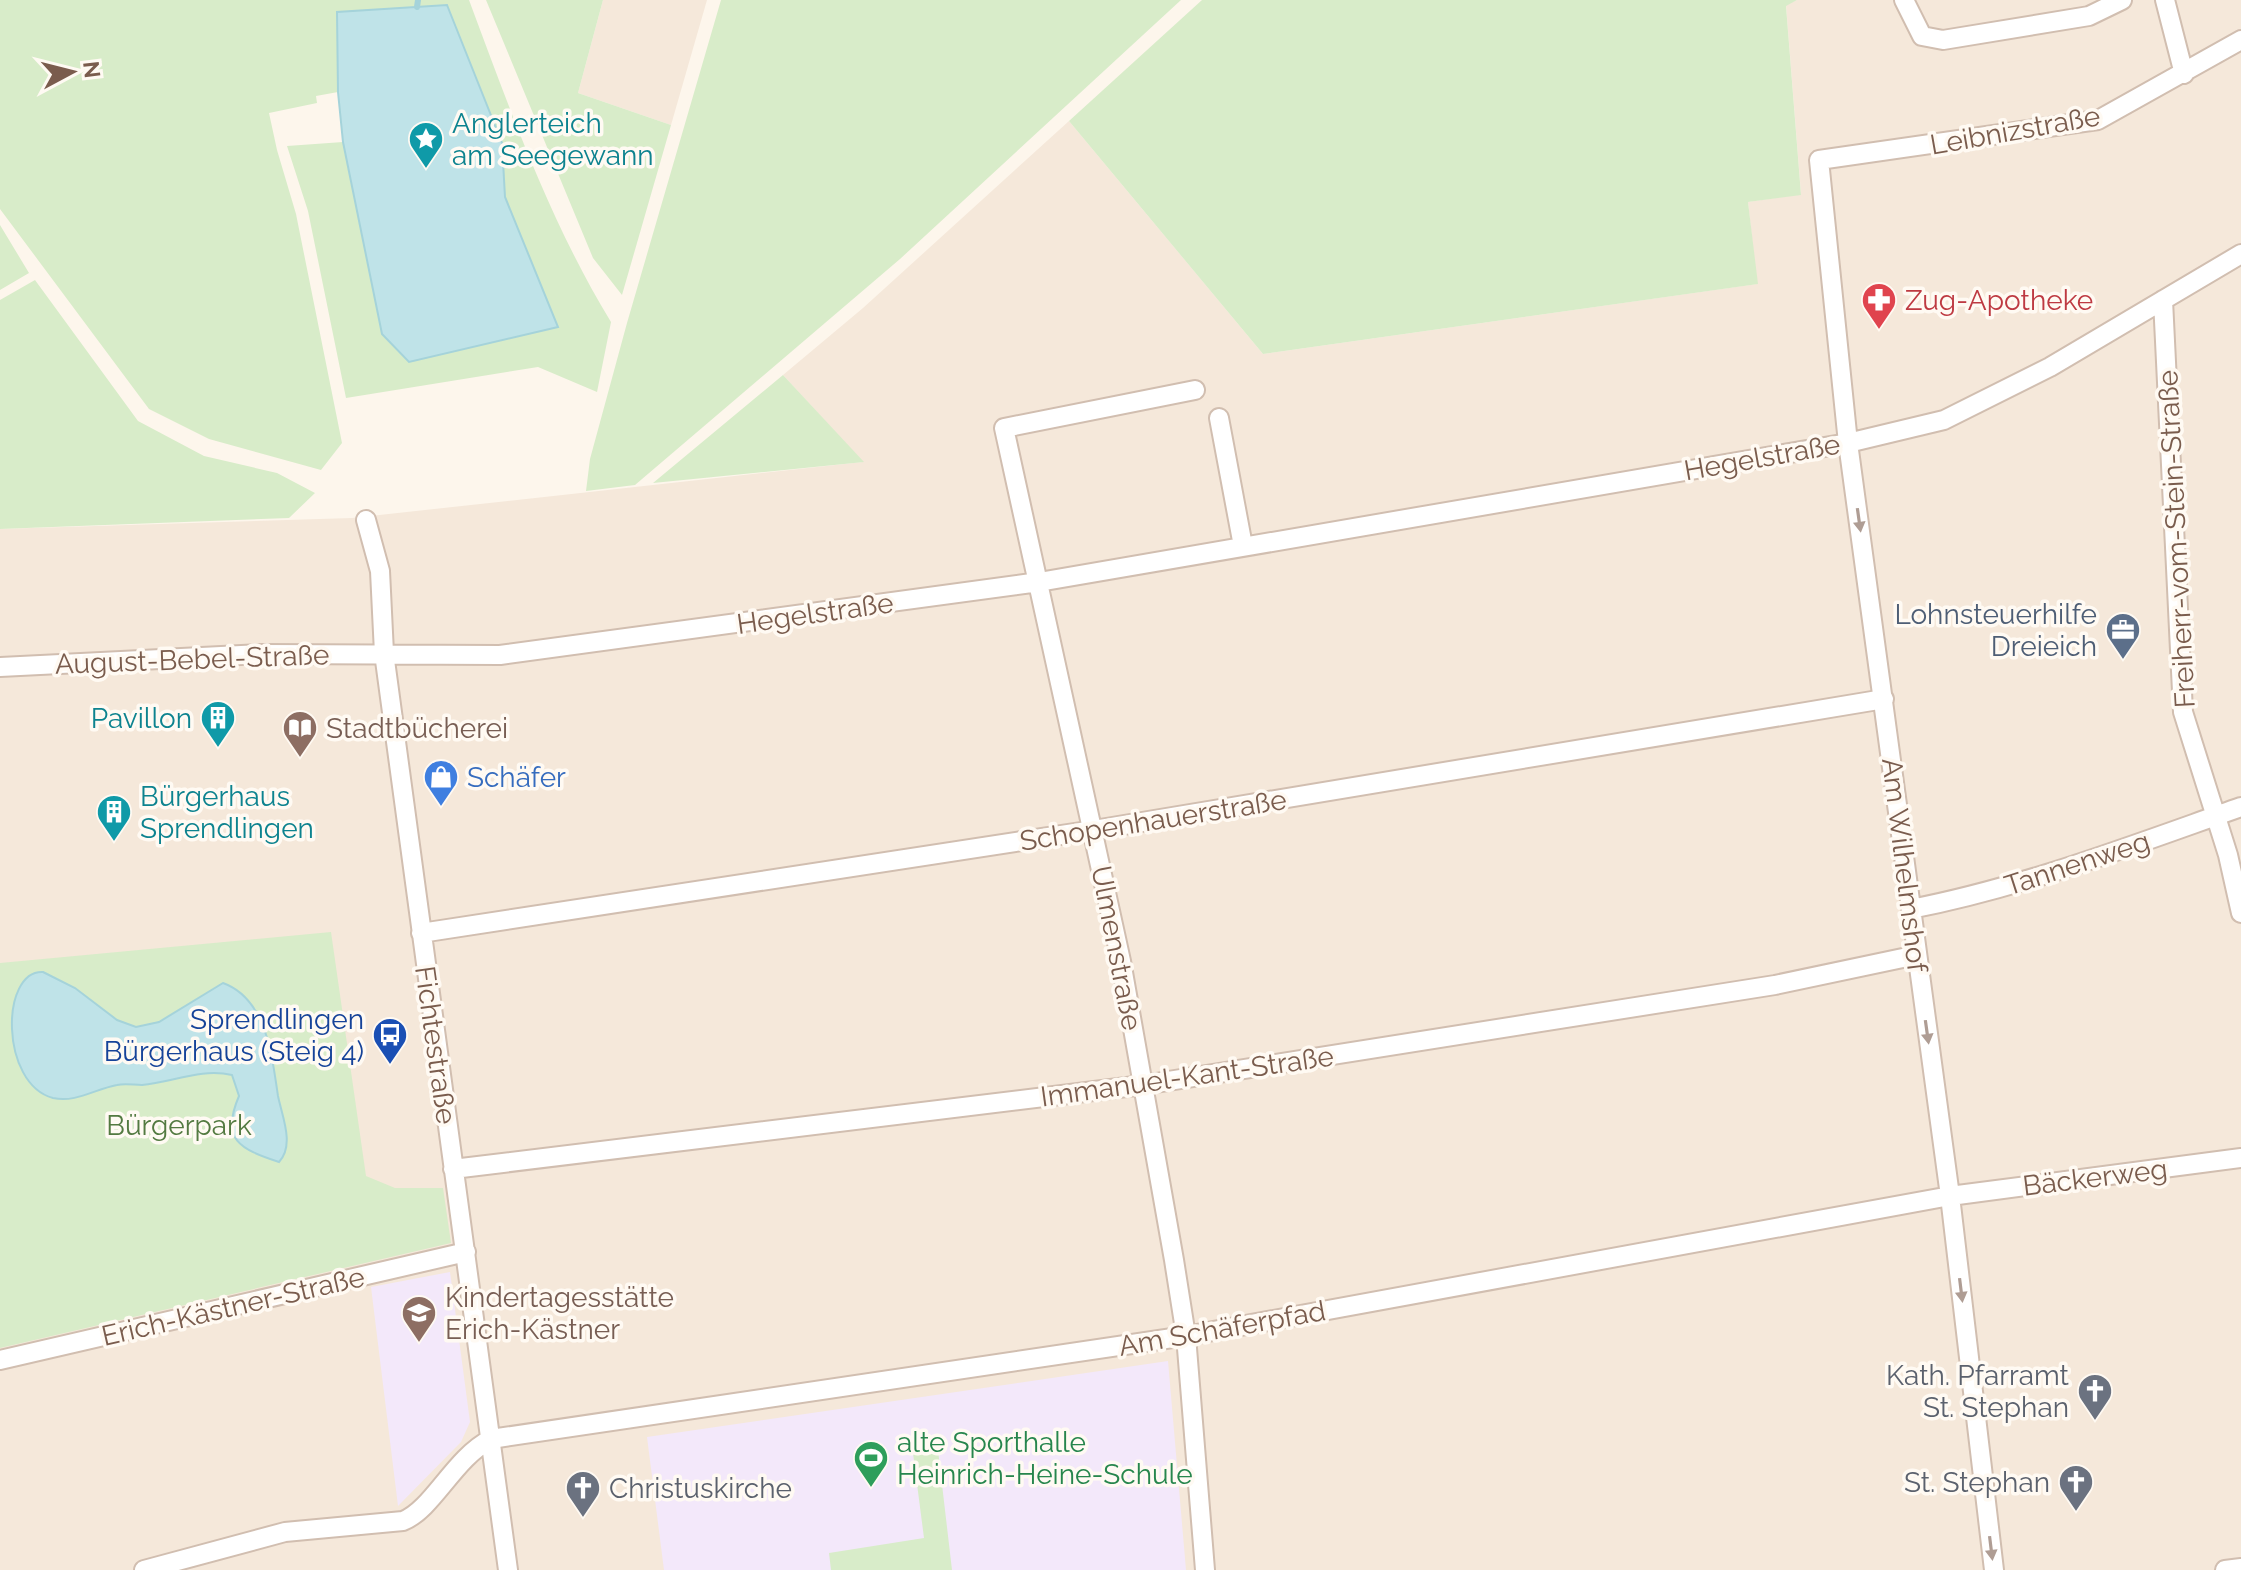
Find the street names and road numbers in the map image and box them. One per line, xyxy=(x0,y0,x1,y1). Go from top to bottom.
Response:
street label: Leibnizstraße xyxy=(1928,99,2103,162)
street label: Freiherr-vom-Stein-Straße xyxy=(2151,369,2202,709)
street label: Hegelstraße xyxy=(1681,428,1843,487)
street label: Hegelstraße xyxy=(735,586,896,641)
street label: August-Bebel-Straße xyxy=(54,638,330,681)
street label: Am Wilhelmshof xyxy=(1875,756,1934,976)
street label: Schopenhauerstraße xyxy=(1017,783,1289,858)
street label: Tannenweg xyxy=(2000,825,2154,902)
street label: Ulmenstraße xyxy=(1084,863,1149,1033)
street label: Fichtestraße xyxy=(408,964,463,1126)
street label: Immanuel-Kant-Straße xyxy=(1038,1040,1336,1113)
street label: Bäckerweg xyxy=(2021,1152,2169,1203)
street label: Erich-Kästner-Straße xyxy=(98,1260,368,1353)
street label: Am Schäferpfad xyxy=(1116,1294,1328,1363)

